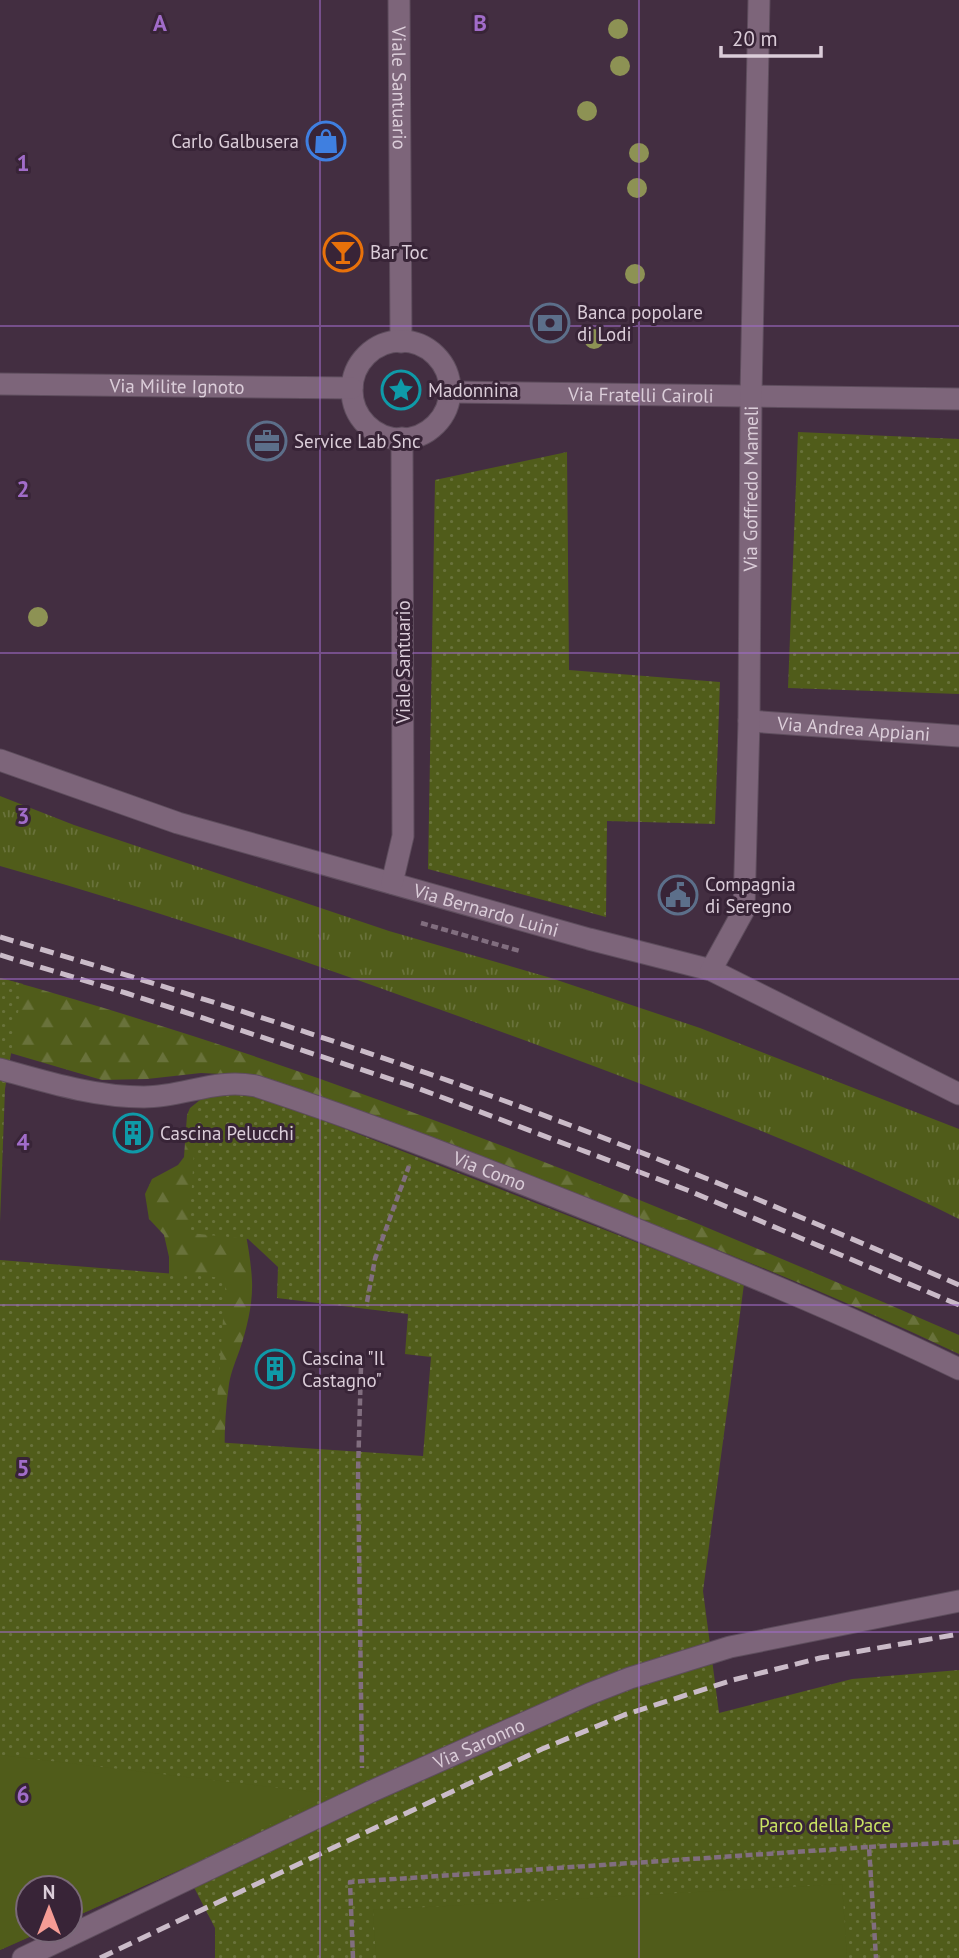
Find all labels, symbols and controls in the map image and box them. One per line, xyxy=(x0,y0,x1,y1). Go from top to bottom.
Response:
text: A xyxy=(153,8,167,37)
text: B xyxy=(473,8,487,37)
scale bar xyxy=(721,14,821,58)
street label: Viale Santuario xyxy=(387,25,412,150)
text: 20 m xyxy=(732,25,778,52)
shop icon: Carlo Galbusera xyxy=(305,120,347,162)
place label: Carlo Galbusera xyxy=(171,129,299,153)
text: 1 xyxy=(16,148,30,177)
bar icon: Bar Toc xyxy=(322,231,364,273)
place label: Bar Toc xyxy=(370,240,428,264)
place label: Banca popolare di Lodi xyxy=(577,300,703,346)
bank icon: Banca popolare di Lodi xyxy=(529,302,571,344)
place icon: Madonnina xyxy=(380,369,422,411)
street label: Via Milite Ignoto xyxy=(108,373,245,399)
place label: Madonnina xyxy=(428,378,519,402)
street label: Via Fratelli Cairoli xyxy=(567,382,714,408)
street label: Via Goffredo Mameli xyxy=(738,405,763,573)
office icon: Service Lab Snc xyxy=(246,420,288,462)
place label: Service Lab Snc xyxy=(294,429,421,453)
text: 2 xyxy=(16,474,30,503)
street label: Viale Santuario xyxy=(391,600,415,725)
street label: Via Andrea Appiani xyxy=(775,711,931,746)
text: 3 xyxy=(16,801,30,830)
place label: Compagnia di Seregno xyxy=(705,872,796,918)
public building icon: Compagnia di Seregno xyxy=(657,874,699,916)
street label: Via Bernardo Luini xyxy=(410,878,561,942)
building icon: Cascina Pelucchi xyxy=(112,1112,154,1154)
place label: Cascina Pelucchi xyxy=(160,1121,294,1145)
text: 4 xyxy=(16,1127,30,1156)
street label: Via Como xyxy=(449,1146,530,1196)
place label: Cascina "Il Castagno" xyxy=(302,1346,385,1392)
building icon: Cascina "Il Castagno" xyxy=(254,1348,296,1390)
text: 5 xyxy=(16,1453,30,1482)
street label: Via Saronno xyxy=(429,1712,528,1775)
text: 6 xyxy=(16,1780,30,1809)
park label: Parco della Pace xyxy=(759,1813,891,1837)
north arrow xyxy=(14,1874,84,1944)
text: N xyxy=(43,1880,55,1904)

